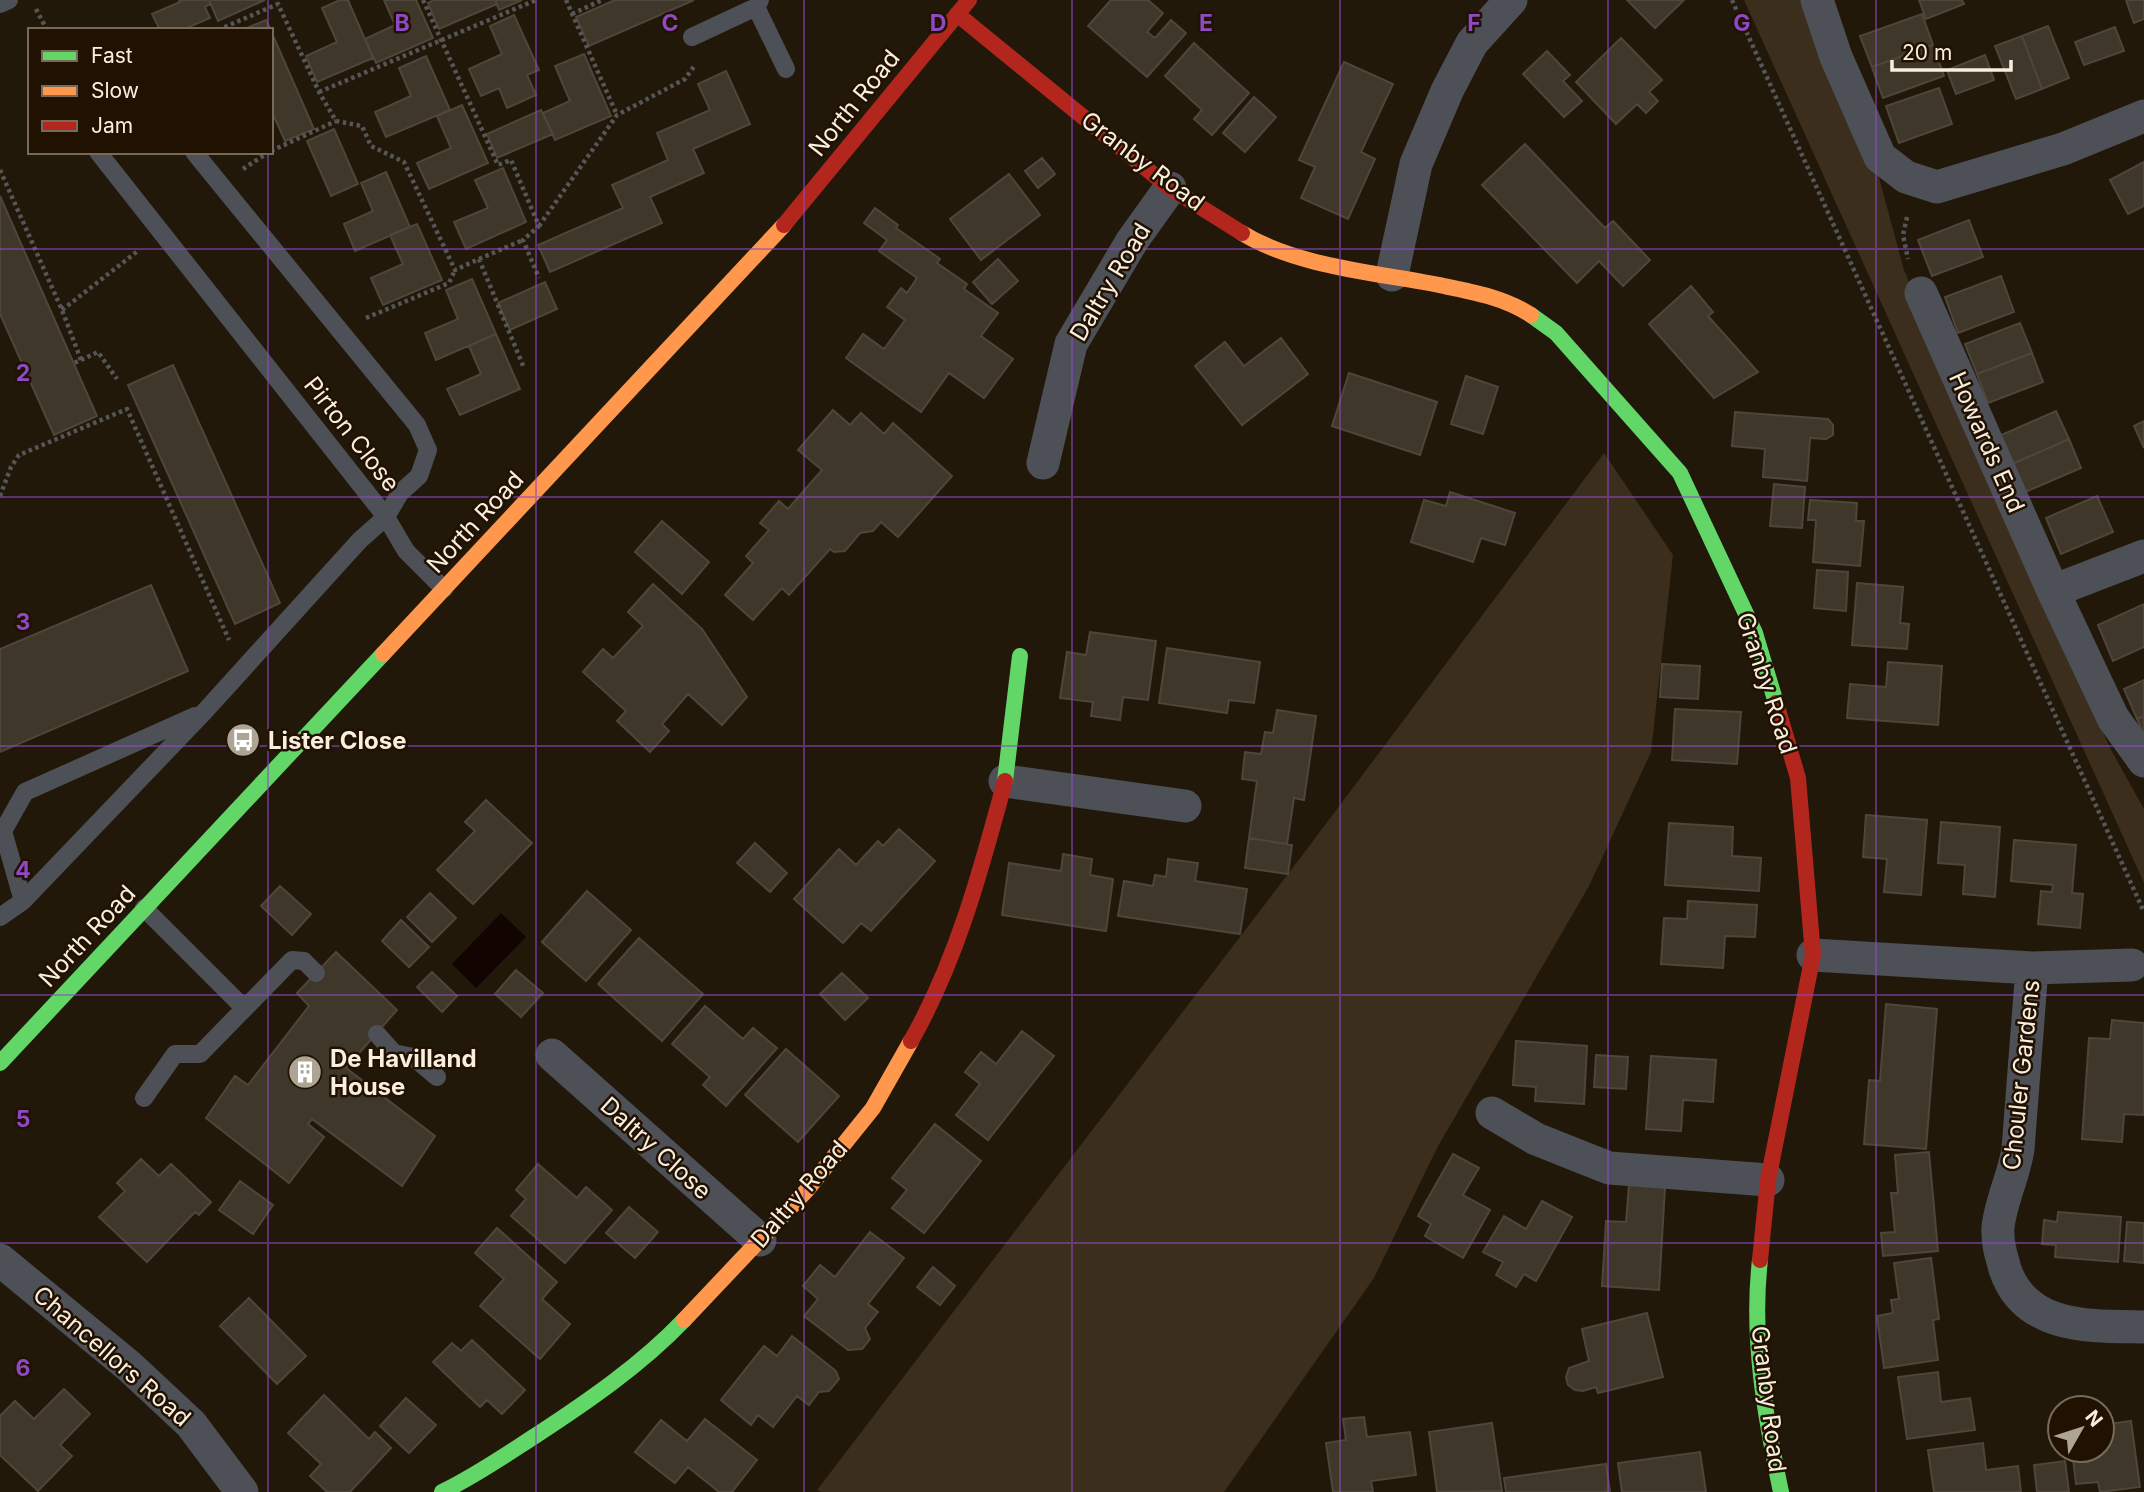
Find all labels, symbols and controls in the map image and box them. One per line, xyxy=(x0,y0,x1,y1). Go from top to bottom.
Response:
text: B xyxy=(394,9,410,37)
text: C xyxy=(661,9,679,37)
text: D xyxy=(930,9,946,37)
text: E xyxy=(1199,9,1213,37)
text: F xyxy=(1467,9,1481,37)
text: G xyxy=(1733,9,1751,37)
legend xyxy=(28,28,273,154)
scale bar xyxy=(1892,28,2011,72)
text: 20 m xyxy=(1902,40,1952,65)
text: Fast xyxy=(91,43,133,68)
street label: North Road xyxy=(802,44,906,162)
text: Slow xyxy=(91,78,139,103)
street label: Granby Road xyxy=(1076,105,1210,217)
text: Jam xyxy=(91,113,133,138)
street label: Daltry Road xyxy=(1063,218,1157,346)
text: 2 xyxy=(16,359,30,387)
street label: Howards End xyxy=(1943,367,2031,517)
street label: Pirton Close xyxy=(298,371,406,497)
street label: North Road xyxy=(421,465,529,579)
text: 3 xyxy=(16,608,30,636)
street label: Granby Road xyxy=(1731,609,1803,757)
bus stop icon: Lister Close xyxy=(224,721,262,759)
place label: Lister Close xyxy=(268,726,407,755)
text: 4 xyxy=(15,856,31,884)
street label: North Road xyxy=(33,879,141,993)
street label: Chouler Gardens xyxy=(1997,978,2045,1172)
place label: De Havilland House xyxy=(330,1044,477,1101)
building icon: De Havilland House xyxy=(286,1053,324,1091)
street label: Daltry Close xyxy=(595,1091,717,1205)
text: 5 xyxy=(16,1105,30,1133)
street label: Daltry Road xyxy=(745,1135,853,1253)
street label: Chancellors Road xyxy=(27,1280,197,1432)
street label: Granby Road xyxy=(1746,1324,1792,1474)
text: 6 xyxy=(16,1354,30,1382)
north arrow xyxy=(2046,1394,2116,1464)
text: N xyxy=(2080,1406,2107,1431)

